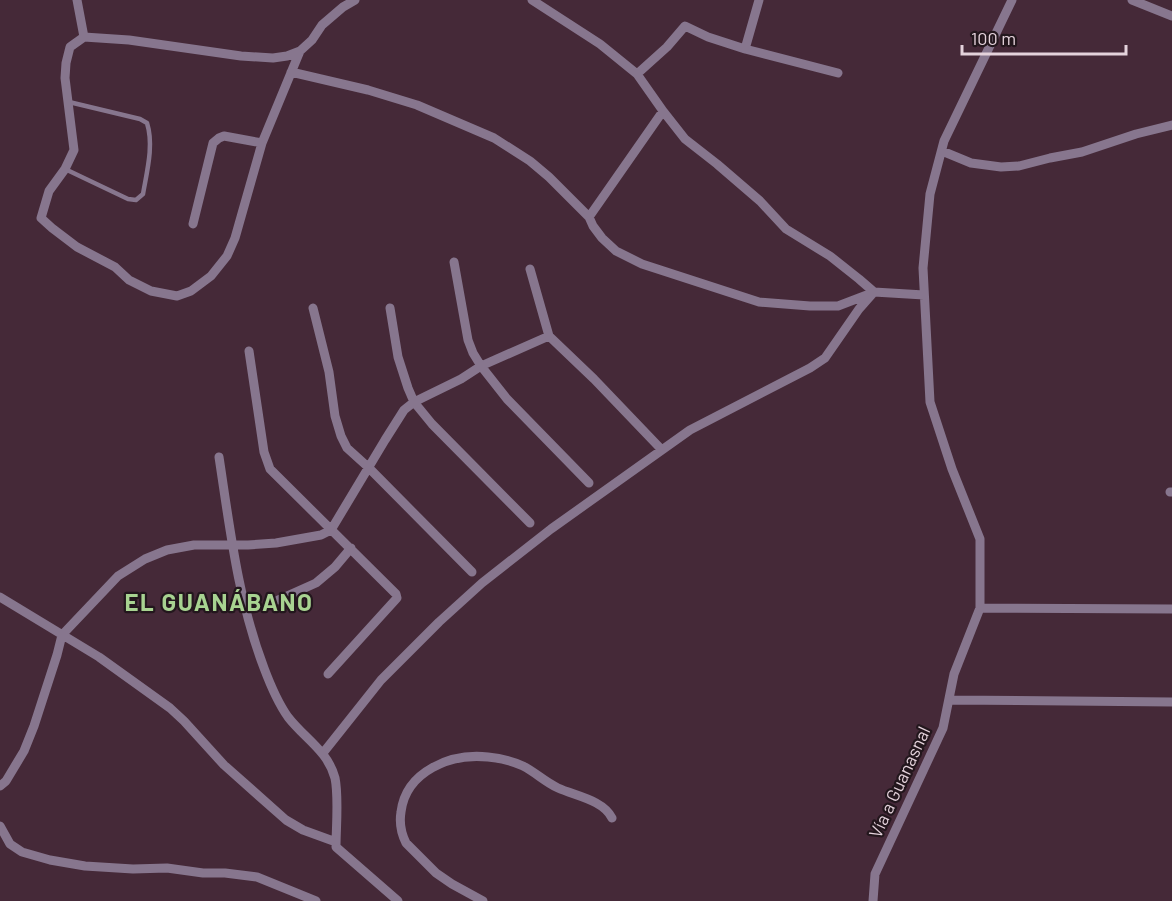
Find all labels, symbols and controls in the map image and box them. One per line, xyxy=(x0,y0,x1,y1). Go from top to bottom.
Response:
scale bar xyxy=(962,18,1126,56)
text: 100 m xyxy=(971,27,1016,49)
district label: EL GUANÁBANO xyxy=(125,587,313,616)
street label: Vía a Guanasnal xyxy=(864,723,934,841)

